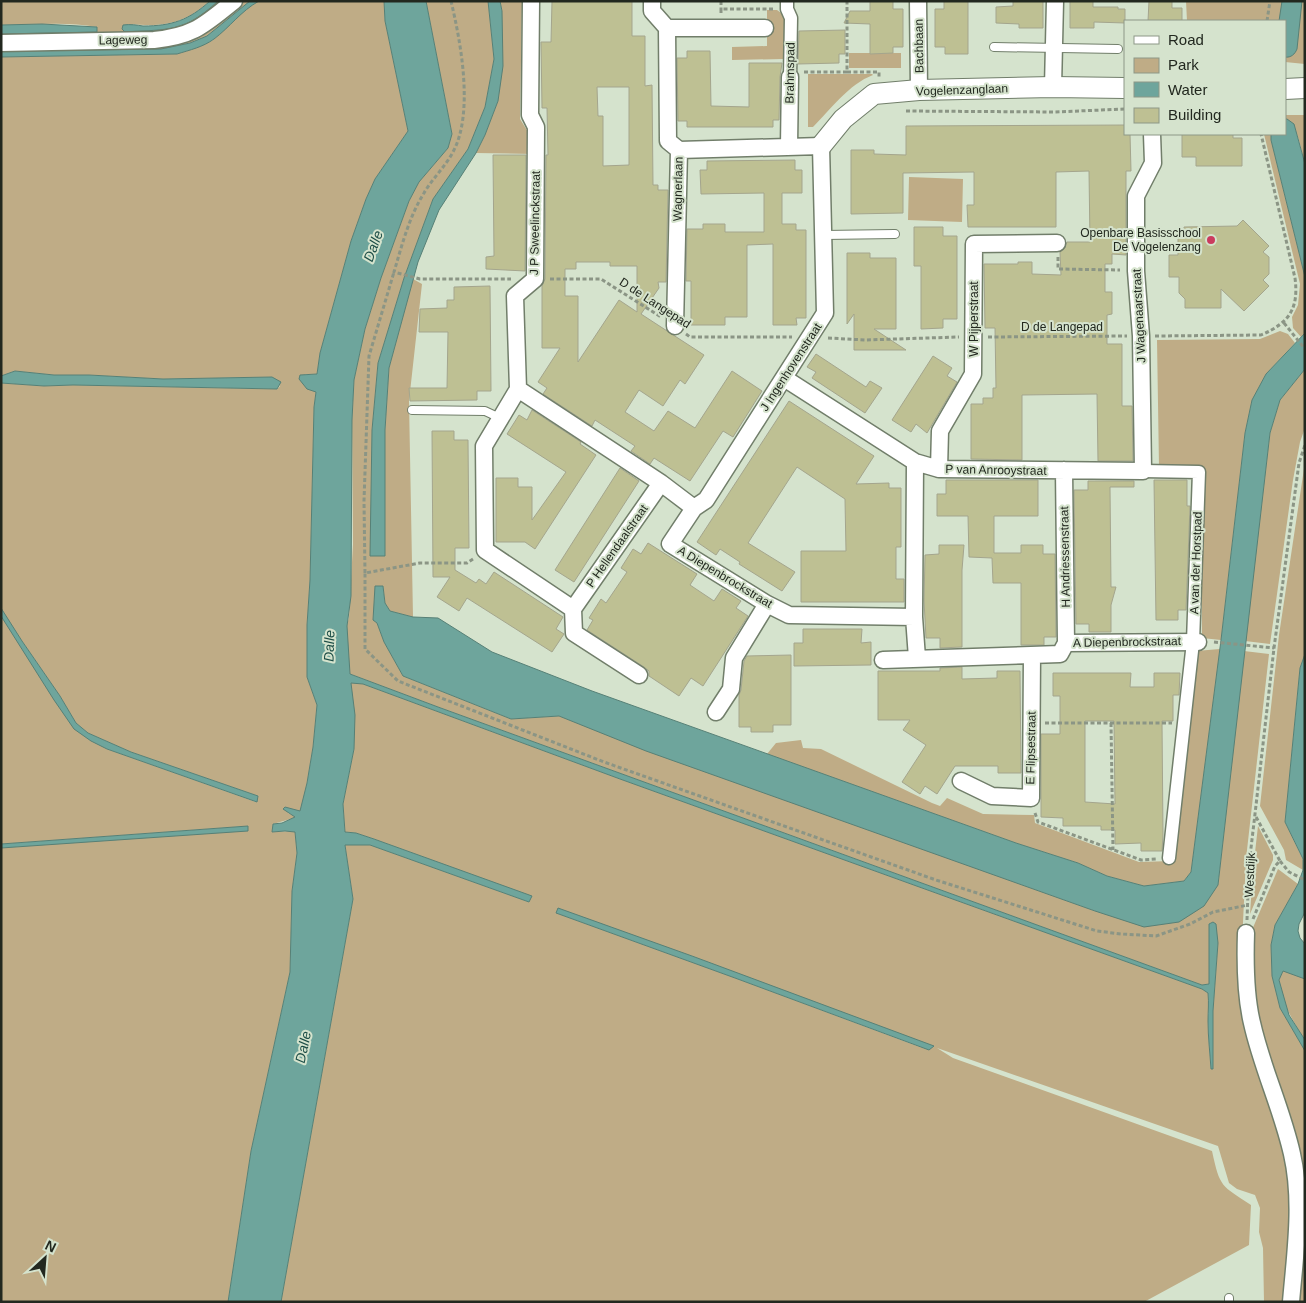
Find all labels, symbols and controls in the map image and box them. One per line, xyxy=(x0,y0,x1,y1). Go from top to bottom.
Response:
street label: Bachbaan xyxy=(912,19,926,73)
legend xyxy=(1124,20,1286,135)
text: Road xyxy=(1168,31,1204,48)
street label: Lageweg xyxy=(99,33,147,47)
street label: Brahmspad xyxy=(782,42,798,104)
text: Park xyxy=(1168,56,1199,73)
street label: Vogelenzanglaan xyxy=(916,81,1008,99)
text: Water xyxy=(1168,81,1207,98)
text: Building xyxy=(1168,106,1221,123)
street label: Wagnerlaan xyxy=(670,157,686,221)
street label: J P Sweelinckstraat xyxy=(527,170,543,275)
place label: Openbare Basisschool De Vogelenzang xyxy=(1080,226,1201,254)
water label: Dalle xyxy=(360,228,386,264)
marker: Openbare Basisschool De Vogelenzang xyxy=(1205,234,1217,246)
street label: J Wagenaarstraat xyxy=(1130,268,1148,363)
street label: D de Langepad xyxy=(617,275,693,331)
street label: W Pijperstraat xyxy=(967,281,981,357)
street label: J Ingenhovenstraat xyxy=(757,320,825,414)
street label: D de Langepad xyxy=(1021,320,1103,334)
street label: P van Anrooystraat xyxy=(945,462,1047,478)
street label: P Hellendaalstraat xyxy=(583,501,651,590)
street label: H Andriessenstraat xyxy=(1057,506,1073,608)
street label: A van der Horstpad xyxy=(1187,511,1205,615)
street label: A Diepenbrockstraat xyxy=(675,543,775,611)
water label: Dalle xyxy=(320,630,338,662)
street label: A Diepenbrockstraat xyxy=(1073,634,1182,650)
street label: E Flipsestraat xyxy=(1023,711,1039,785)
street label: Westdijk xyxy=(1242,851,1258,898)
water label: Dalle xyxy=(292,1030,314,1064)
north arrow xyxy=(20,1233,70,1283)
text: N xyxy=(43,1237,59,1256)

